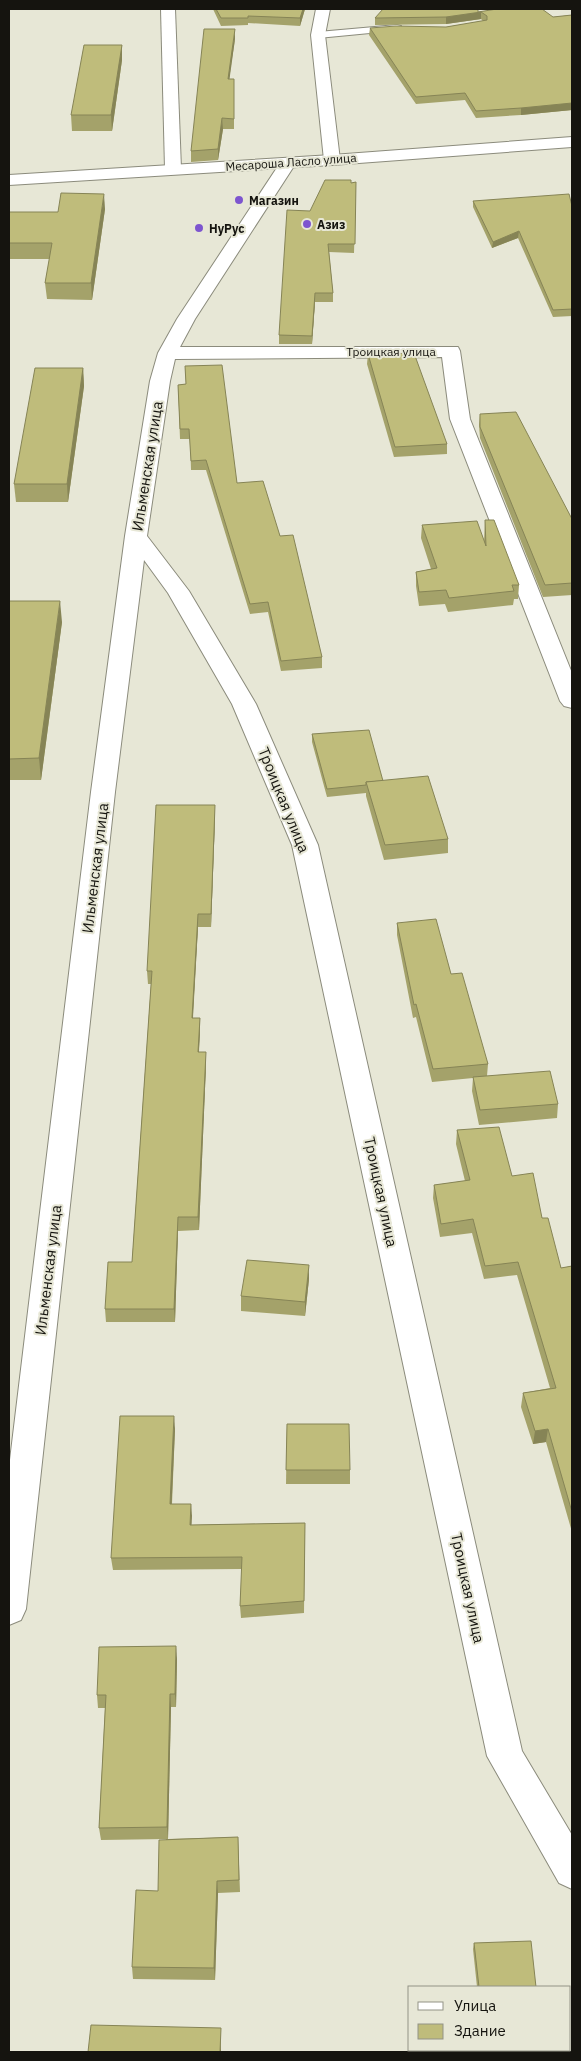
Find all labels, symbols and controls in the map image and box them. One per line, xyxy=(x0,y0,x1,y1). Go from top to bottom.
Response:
street label: Месароша Ласло улица xyxy=(225,150,358,174)
place label: Магазин xyxy=(249,193,299,208)
marker: Магазин xyxy=(233,194,245,206)
place label: Азиз xyxy=(317,217,345,232)
marker: Азиз xyxy=(301,218,313,230)
place label: НуРус xyxy=(209,221,244,236)
marker: НуРус xyxy=(193,222,205,234)
street label: Троицкая улица xyxy=(346,344,436,359)
street label: Ильменская улица xyxy=(127,400,167,532)
street label: Троицкая улица xyxy=(254,744,314,856)
street label: Ильменская улица xyxy=(78,802,112,934)
street label: Троицкая улица xyxy=(360,1135,402,1249)
street label: Ильменская улица xyxy=(31,1204,65,1336)
street label: Троицкая улица xyxy=(447,1531,489,1645)
legend xyxy=(408,1986,571,2051)
text: Улица xyxy=(454,1996,496,2015)
text: Здание xyxy=(454,2021,506,2040)

